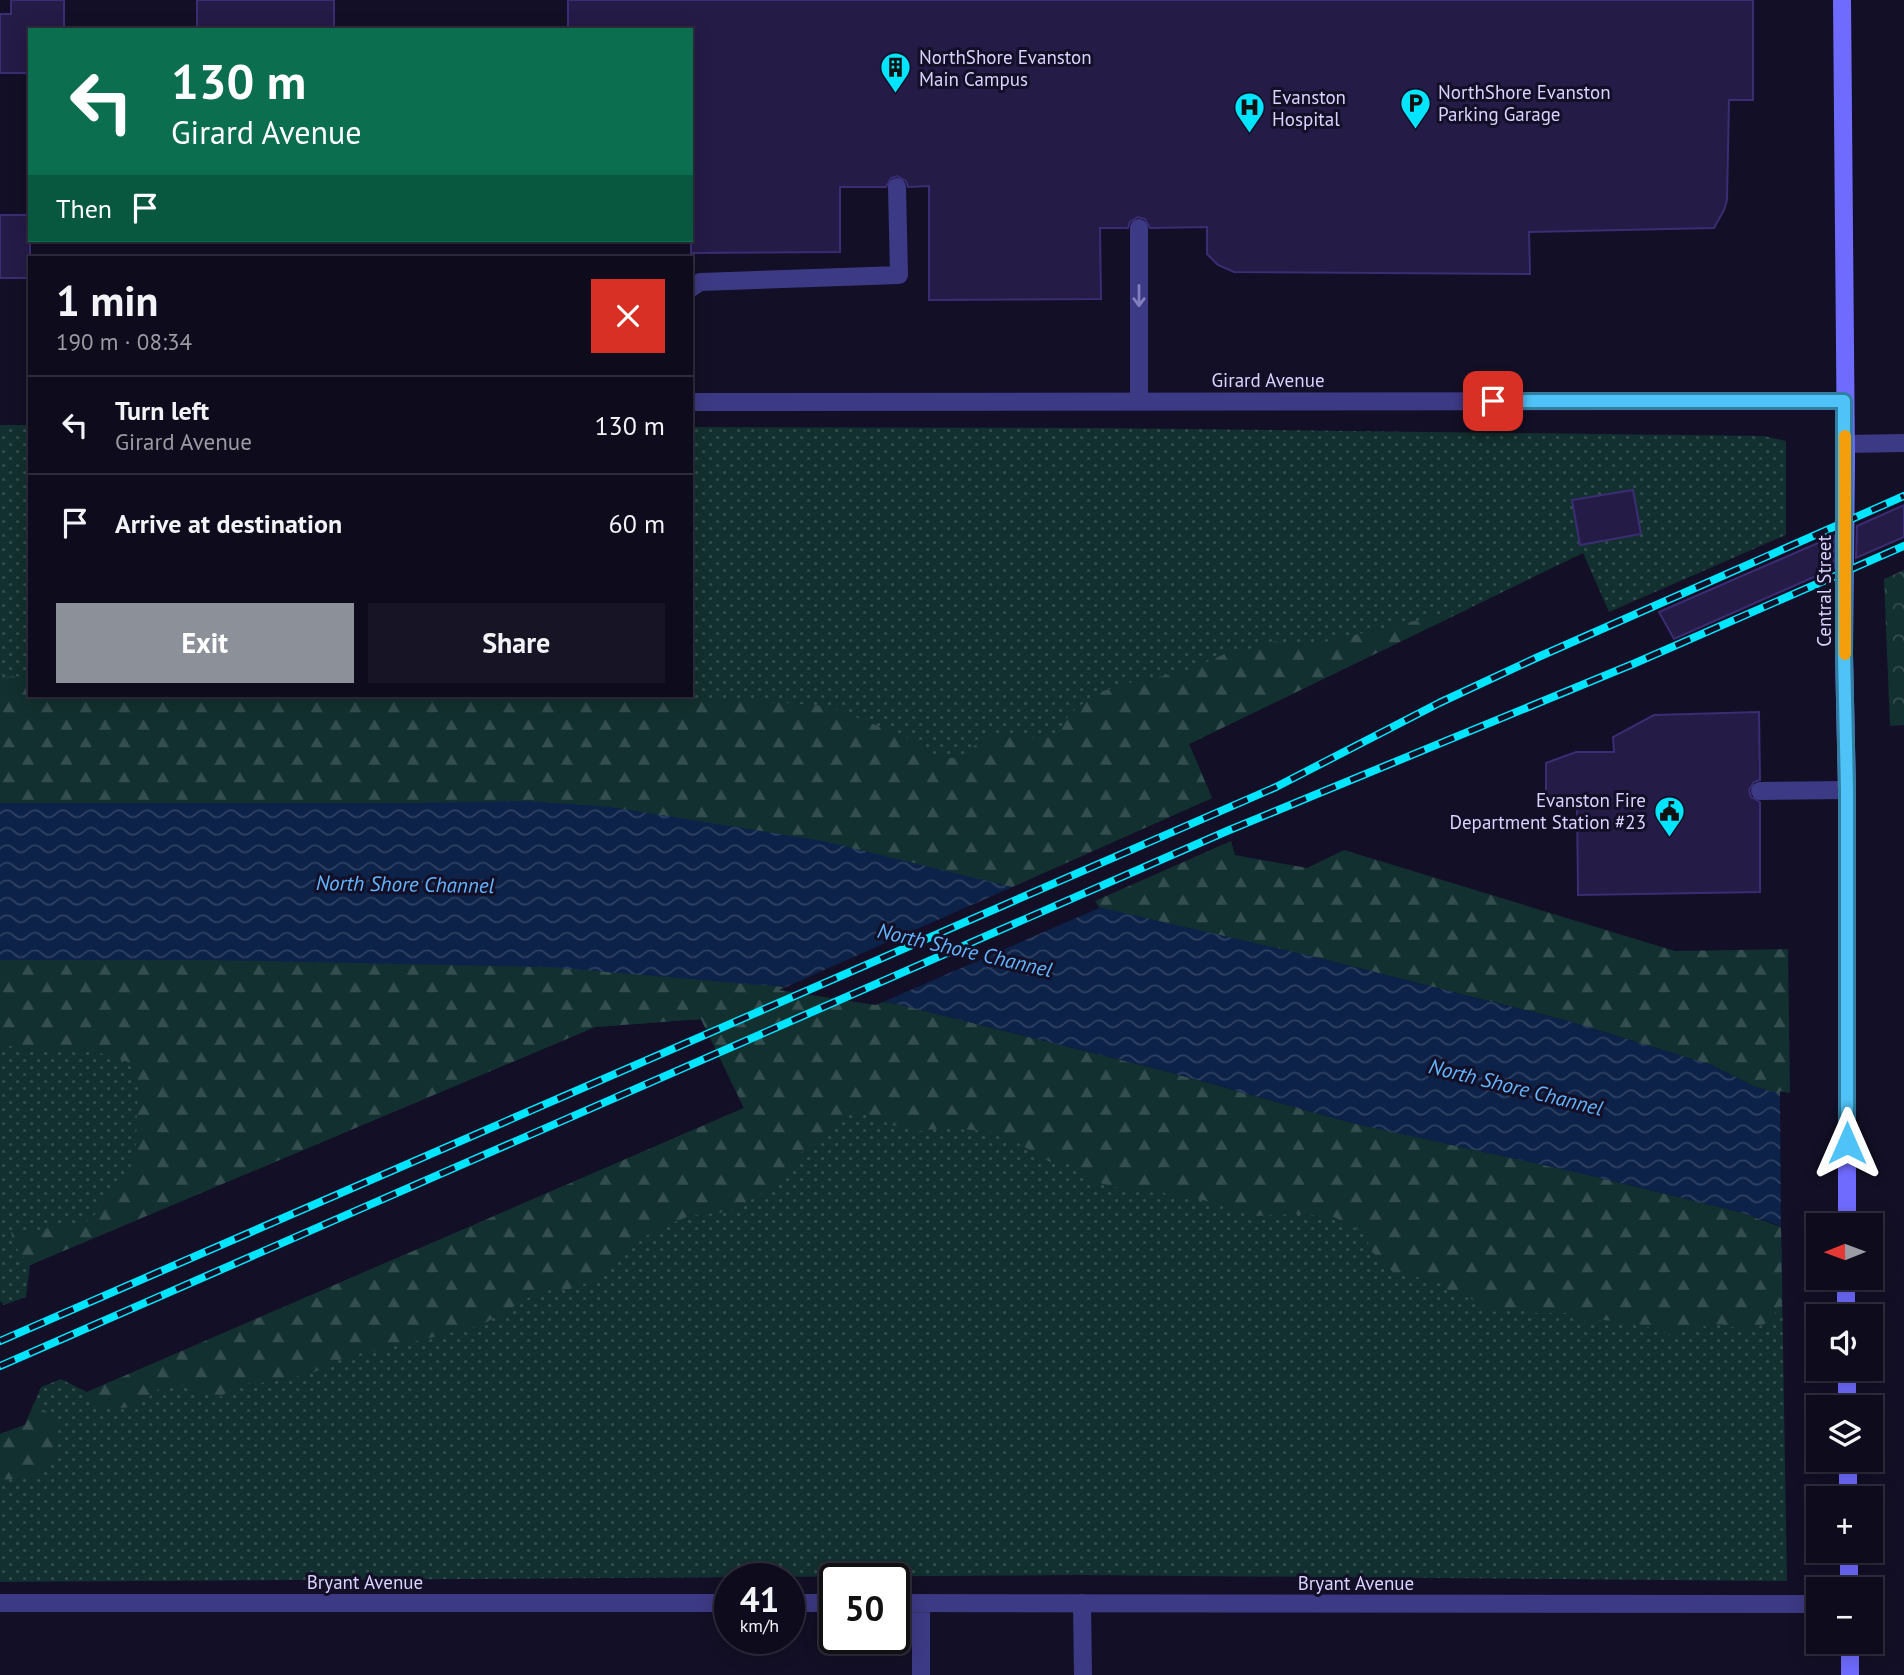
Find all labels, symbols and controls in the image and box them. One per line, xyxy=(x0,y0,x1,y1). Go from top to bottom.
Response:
place label: NorthShore Evanston Main Campus xyxy=(919,45,1092,91)
text: 130 m xyxy=(171,49,306,113)
building icon: NorthShore Evanston Main Campus xyxy=(879,51,913,95)
icon: left xyxy=(56,56,147,147)
place label: NorthShore Evanston Parking Garage xyxy=(1438,80,1611,126)
place label: Evanston Hospital xyxy=(1272,85,1346,131)
parking icon: NorthShore Evanston Parking Garage xyxy=(1398,86,1432,130)
hospital icon: Evanston Hospital xyxy=(1232,91,1266,135)
text: Girard Avenue xyxy=(171,111,361,153)
icon: arrive xyxy=(126,189,164,227)
text: Then xyxy=(56,192,112,225)
text: 1 min xyxy=(56,273,158,328)
button: close xyxy=(591,279,665,353)
one-way arrow xyxy=(1132,285,1146,308)
text: 190 m · 08:34 xyxy=(56,327,192,356)
street label: Girard Avenue xyxy=(1211,368,1325,392)
pin xyxy=(1463,371,1523,431)
icon: arrive xyxy=(1474,382,1512,420)
text: Turn left xyxy=(115,394,209,427)
icon: left xyxy=(56,406,94,444)
text: 130 m xyxy=(594,409,665,442)
text: Girard Avenue xyxy=(115,427,252,456)
icon: arrive xyxy=(56,504,94,542)
text: Arrive at destination xyxy=(115,507,342,540)
text: 60 m xyxy=(609,507,665,540)
street label: Central Street xyxy=(1812,535,1836,647)
button: Exit xyxy=(56,603,354,683)
button: Share xyxy=(368,603,665,683)
place label: Evanston Fire Department Station #23 xyxy=(1450,788,1646,834)
public building icon: Evanston Fire Department Station #23 xyxy=(1652,794,1686,838)
water label: North Shore Channel xyxy=(316,869,495,899)
water label: North Shore Channel xyxy=(875,917,1055,983)
water label: North Shore Channel xyxy=(1426,1052,1606,1122)
position arrow xyxy=(1810,1106,1884,1180)
north arrow xyxy=(1806,1213,1883,1290)
map controls xyxy=(1806,1213,1883,1654)
button: sound xyxy=(1806,1304,1883,1381)
button: layers xyxy=(1806,1395,1883,1472)
button: + xyxy=(1806,1486,1883,1563)
speed limit sign: 50 xyxy=(819,1563,910,1654)
street label: Bryant Avenue xyxy=(307,1570,423,1594)
street label: Bryant Avenue xyxy=(1298,1571,1414,1595)
text: 41 xyxy=(740,1576,779,1622)
button: − xyxy=(1806,1577,1883,1654)
text: km/h xyxy=(740,1614,779,1637)

